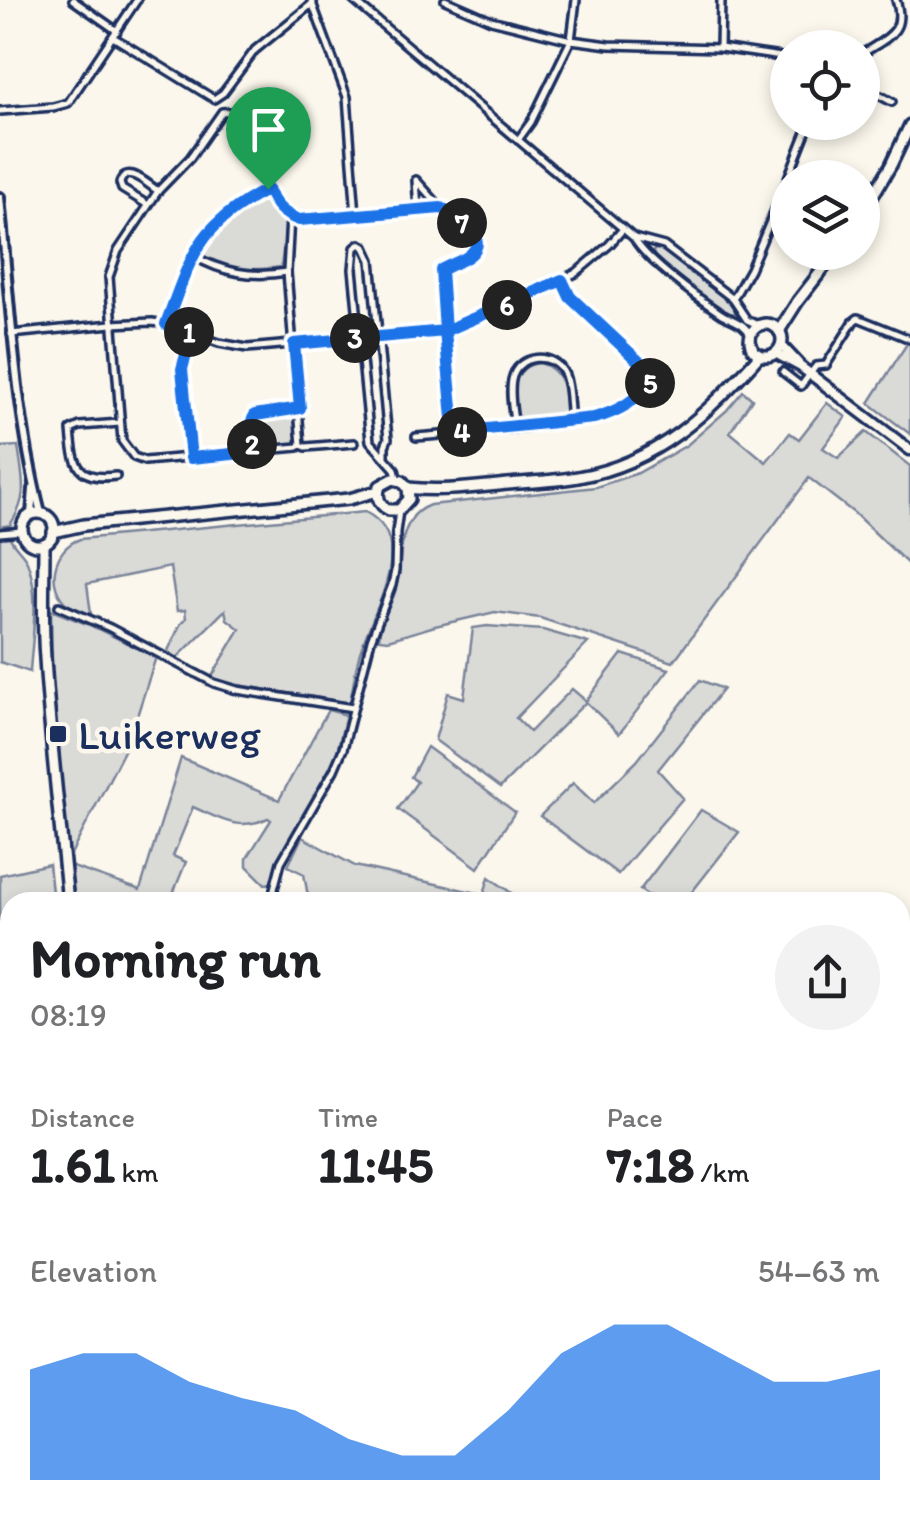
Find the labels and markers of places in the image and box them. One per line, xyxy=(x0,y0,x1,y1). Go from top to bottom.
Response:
pin xyxy=(226,87,311,190)
pin: 7 xyxy=(437,198,487,248)
pin: 6 xyxy=(482,280,532,330)
pin: 1 xyxy=(164,307,214,357)
pin: 3 xyxy=(330,313,380,363)
pin: 5 xyxy=(625,358,675,408)
pin: 4 xyxy=(437,407,487,457)
pin: 2 xyxy=(227,419,277,469)
place label: Luikerweg xyxy=(78,709,261,760)
marker: Luikerweg xyxy=(47,723,69,745)

